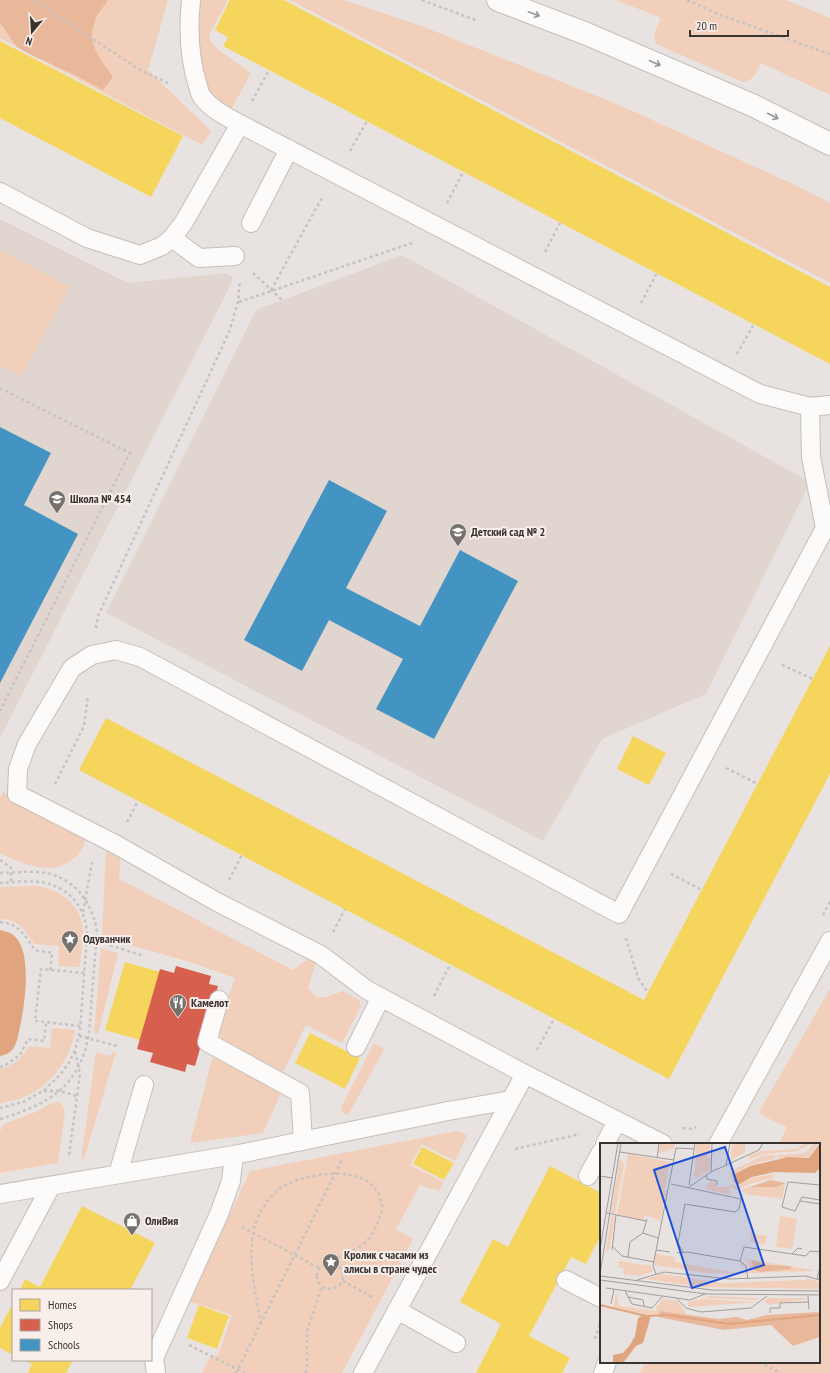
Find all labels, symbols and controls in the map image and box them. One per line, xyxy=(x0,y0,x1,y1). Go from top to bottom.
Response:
one-way arrow xyxy=(528,11,540,19)
north arrow xyxy=(12,12,52,52)
scale bar xyxy=(690,12,788,38)
text: 20 m xyxy=(696,18,717,33)
text: N xyxy=(24,34,34,49)
one-way arrow xyxy=(648,60,660,68)
one-way arrow xyxy=(767,113,779,120)
school or university icon: Школа № 454 xyxy=(47,489,67,514)
place label: Школа № 454 xyxy=(70,491,131,506)
school or university icon: Детский сад № 2 xyxy=(448,522,468,547)
place label: Детский сад № 2 xyxy=(471,524,545,539)
place icon: Одуванчик xyxy=(60,929,80,954)
place label: Одуванчик xyxy=(83,931,131,946)
restaurant icon: Камелот xyxy=(168,993,188,1018)
place label: Камелот xyxy=(191,995,229,1010)
inset map xyxy=(600,1143,820,1363)
shop icon: ОлиВия xyxy=(122,1211,142,1236)
place label: ОлиВия xyxy=(145,1213,178,1228)
place label: Кролик с часами из алисы в стране чудес xyxy=(344,1247,438,1276)
place icon: Кролик с часами из алисы в стране чудес xyxy=(321,1252,341,1277)
legend xyxy=(12,1289,152,1361)
text: Homes xyxy=(48,1297,76,1312)
text: Shops xyxy=(48,1317,73,1332)
text: Schools xyxy=(48,1337,80,1352)

